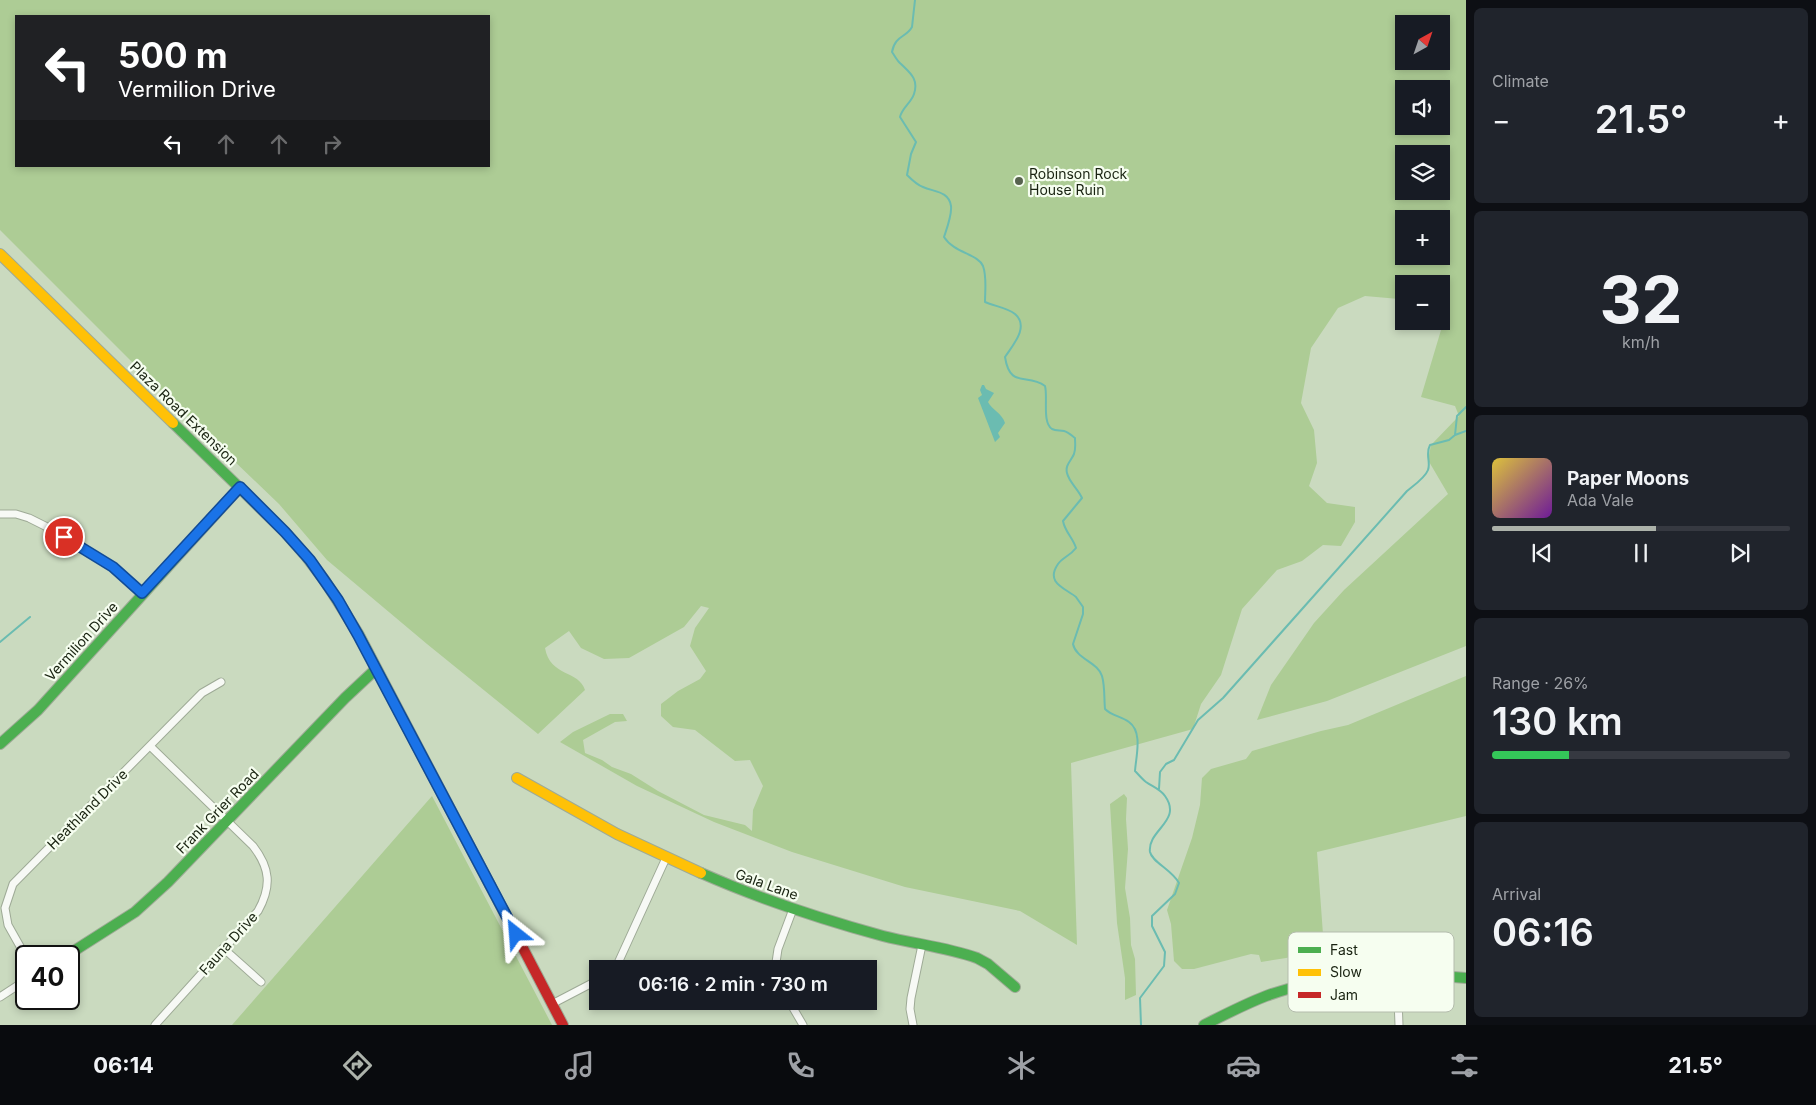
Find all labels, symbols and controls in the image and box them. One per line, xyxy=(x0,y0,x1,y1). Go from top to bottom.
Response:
north arrow xyxy=(1395,15,1450,70)
map controls xyxy=(1395,15,1450,330)
text: 500 m xyxy=(118,34,228,76)
icon: left xyxy=(35,35,100,100)
text: Climate xyxy=(1492,71,1549,91)
text: Vermilion Drive xyxy=(118,76,276,102)
button: sound xyxy=(1395,80,1450,135)
text: 21.5° xyxy=(1595,96,1687,142)
text: − xyxy=(1492,103,1511,137)
text: + xyxy=(1771,103,1790,137)
icon: left xyxy=(159,130,187,158)
icon: ahead xyxy=(212,130,240,158)
icon: ahead xyxy=(265,130,293,158)
icon: right xyxy=(318,130,346,158)
button: layers xyxy=(1395,145,1450,200)
place label: Robinson Rock House Ruin xyxy=(1029,165,1128,198)
marker: Robinson Rock House Ruin xyxy=(1013,175,1025,187)
button: + xyxy=(1395,210,1450,265)
text: 32 xyxy=(1600,260,1682,339)
button: − xyxy=(1395,275,1450,330)
text: km/h xyxy=(1622,332,1660,352)
street label: Plaza Road Extension xyxy=(127,358,241,468)
text: Paper Moons xyxy=(1567,467,1689,490)
text: Ada Vale xyxy=(1567,490,1634,510)
pin xyxy=(43,516,85,558)
icon: arrive xyxy=(50,523,78,551)
icon: previous xyxy=(1528,539,1556,567)
icon: pause xyxy=(1627,539,1655,567)
icon: next xyxy=(1726,539,1754,567)
street label: Vermilion Drive xyxy=(41,598,121,684)
text: Range · 26% xyxy=(1492,673,1589,693)
text: 130 km xyxy=(1492,698,1623,744)
street label: Heathland Drive xyxy=(43,765,131,853)
street label: Frank Grier Road xyxy=(172,765,262,857)
street label: Gala Lane xyxy=(733,865,801,903)
text: Arrival xyxy=(1492,884,1541,904)
position arrow xyxy=(489,907,541,959)
street label: Fauna Drive xyxy=(195,908,261,978)
text: 06:16 xyxy=(1492,909,1594,955)
legend xyxy=(1288,932,1454,1012)
text: Fast xyxy=(1330,941,1358,958)
speed limit sign: 40 xyxy=(15,945,80,1010)
text: Slow xyxy=(1330,963,1362,980)
text: 06:16 · 2 min · 730 m xyxy=(638,973,828,996)
text: Jam xyxy=(1330,986,1358,1003)
icon: directions xyxy=(340,1048,375,1083)
icon: music xyxy=(562,1048,597,1083)
icon: phone xyxy=(783,1048,818,1083)
icon: climate xyxy=(1004,1048,1039,1083)
icon: car xyxy=(1226,1048,1261,1083)
icon: filters xyxy=(1447,1048,1482,1083)
text: 06:14 xyxy=(93,1052,154,1078)
text: 21.5° xyxy=(1668,1052,1723,1078)

